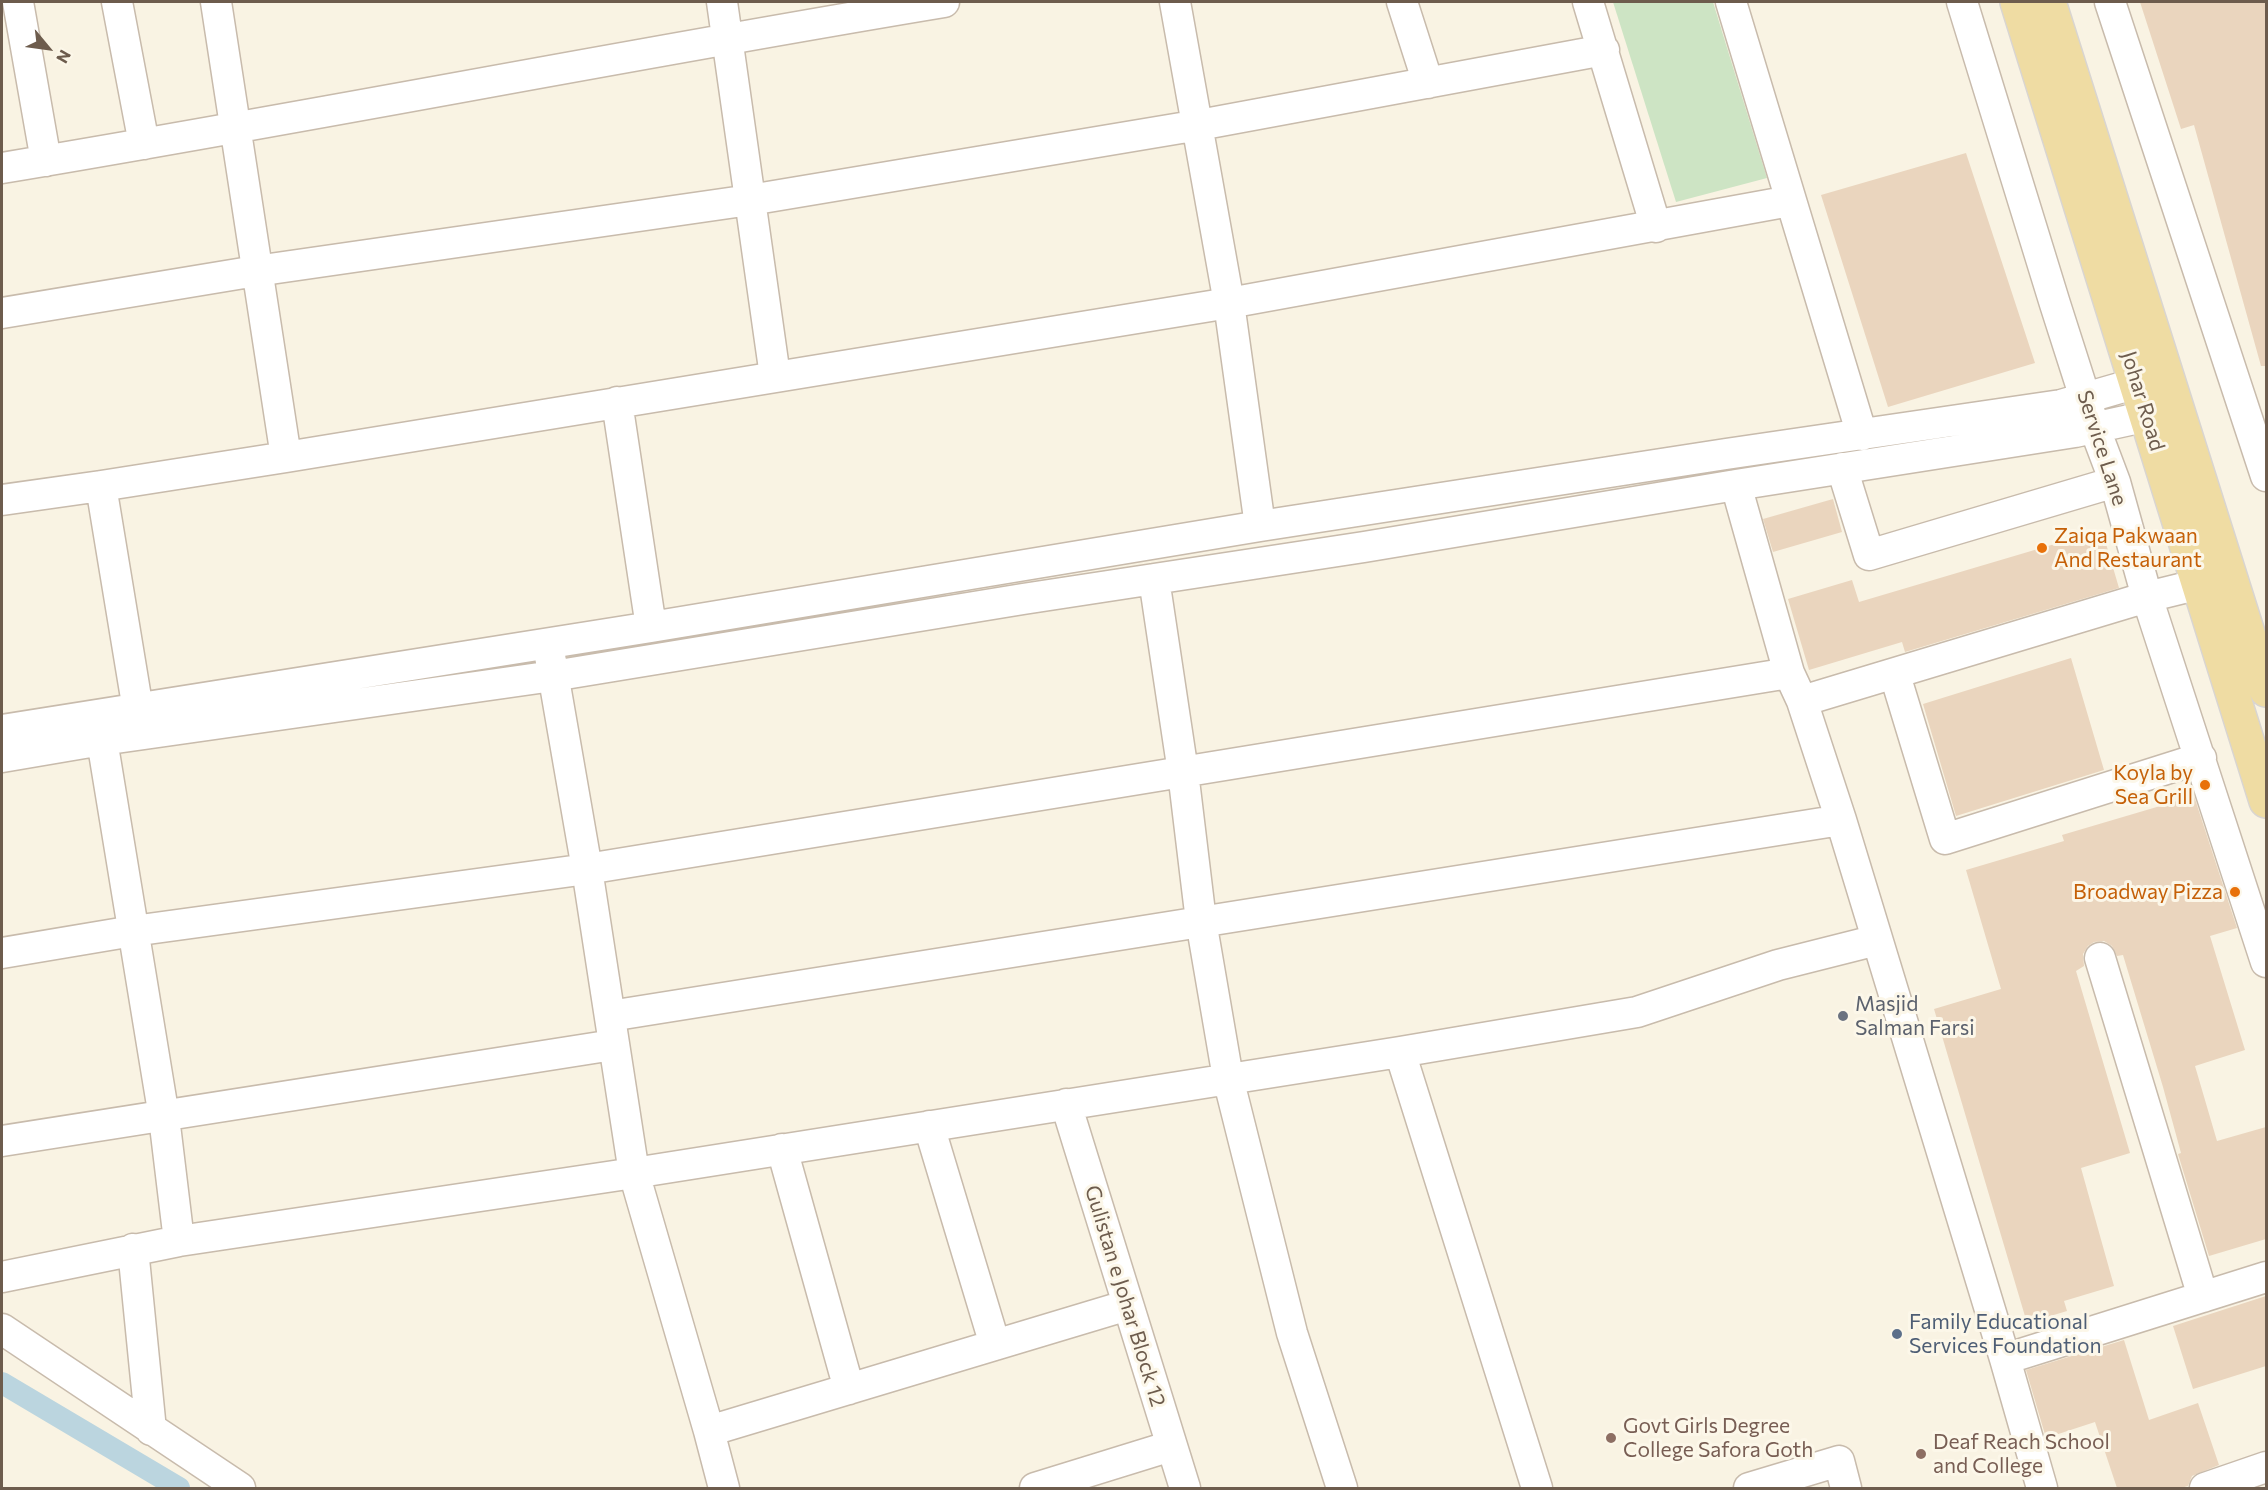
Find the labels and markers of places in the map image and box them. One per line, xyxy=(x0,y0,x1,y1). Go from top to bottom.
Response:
place label: Zaiqa Pakwaan And Restaurant xyxy=(2054,523,2202,573)
marker: Zaiqa Pakwaan And Restaurant xyxy=(2035,541,2049,555)
place label: Koyla by Sea Grill xyxy=(2113,760,2193,810)
marker: Koyla by Sea Grill xyxy=(2198,778,2212,792)
place label: Broadway Pizza xyxy=(2073,879,2223,905)
marker: Broadway Pizza xyxy=(2228,885,2242,899)
place label: Masjid Salman Farsi xyxy=(1855,991,1975,1041)
marker: Masjid Salman Farsi xyxy=(1836,1009,1850,1023)
place label: Family Educational Services Foundation xyxy=(1909,1309,2102,1359)
marker: Family Educational Services Foundation xyxy=(1890,1327,1904,1341)
place label: Govt Girls Degree College Safora Goth xyxy=(1623,1413,1813,1463)
place label: Deaf Reach School and College xyxy=(1933,1429,2110,1479)
marker: Govt Girls Degree College Safora Goth xyxy=(1604,1431,1618,1445)
marker: Deaf Reach School and College xyxy=(1914,1447,1928,1461)

